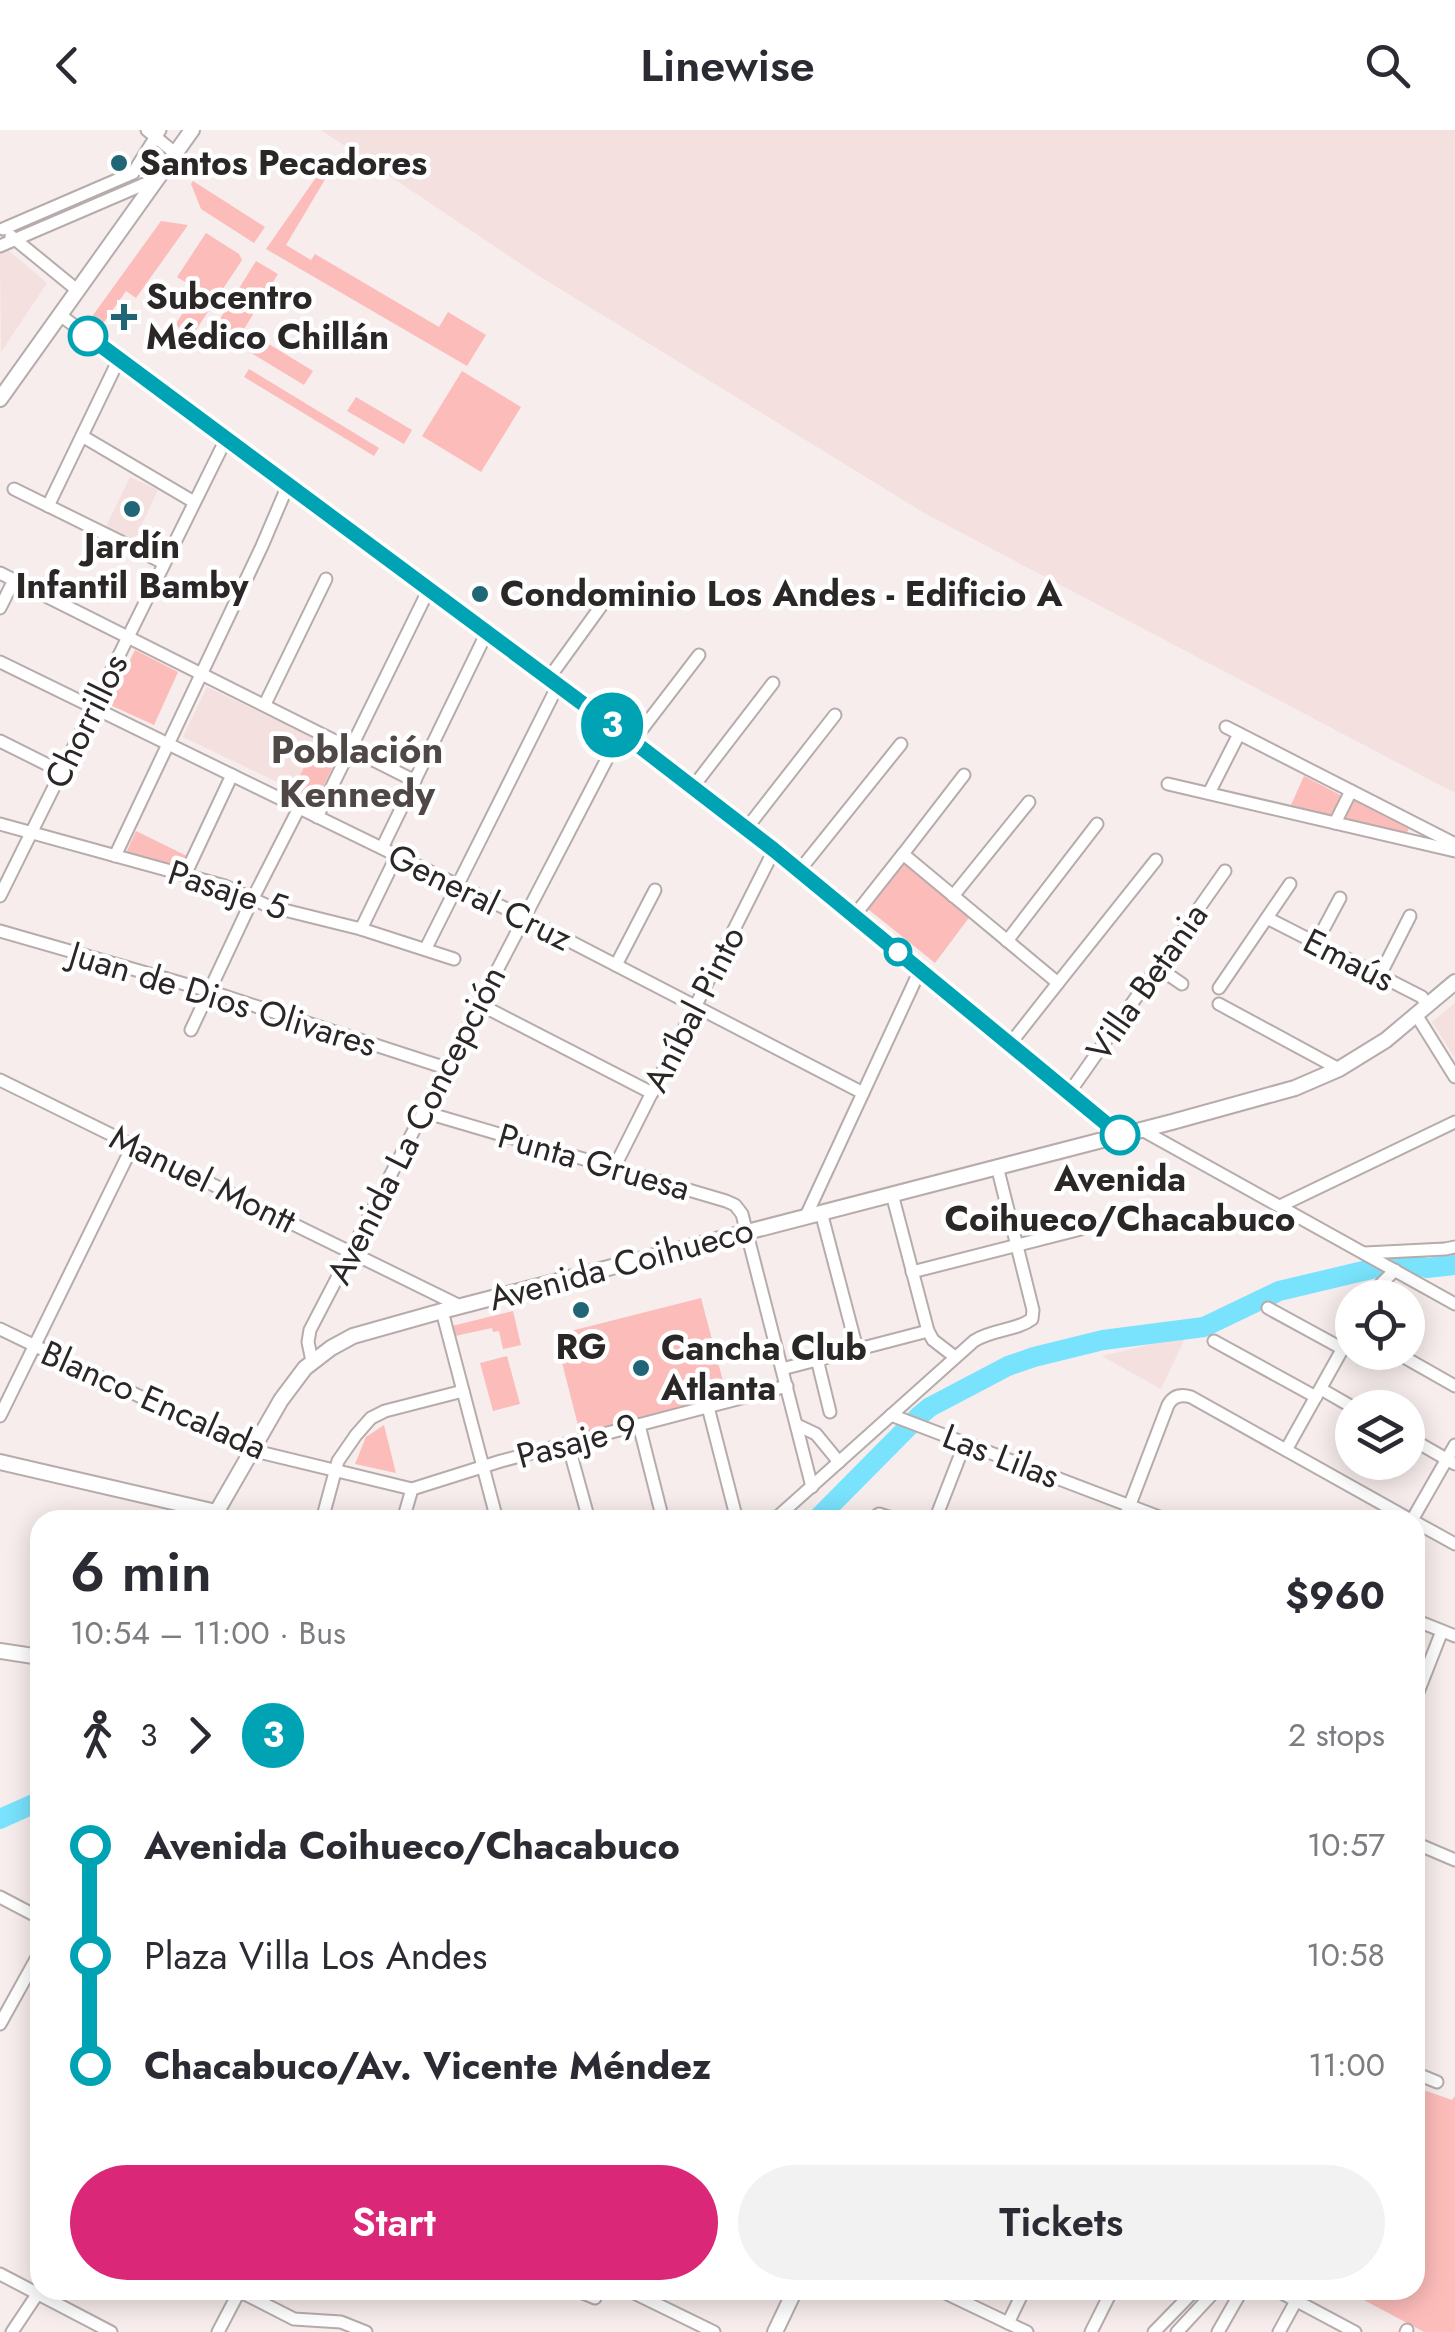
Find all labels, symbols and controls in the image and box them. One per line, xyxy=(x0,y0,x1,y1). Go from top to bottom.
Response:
text: Linewise xyxy=(640,33,815,98)
icon: back xyxy=(40,38,95,93)
icon: search xyxy=(1360,38,1415,93)
place label: Santos Pecadores xyxy=(139,138,427,188)
marker: Santos Pecadores xyxy=(108,152,130,174)
place label: Subcentro Médico Chillán xyxy=(146,272,389,362)
marker: Subcentro Médico Chillán xyxy=(111,304,137,330)
unlabelled marker xyxy=(69,317,107,355)
marker: Jardín Infantil Bamby xyxy=(121,498,143,520)
place label: Jardín Infantil Bamby xyxy=(15,521,249,611)
place label: Condominio Los Andes - Edificio A xyxy=(500,569,1063,619)
marker: Condominio Los Andes - Edificio A xyxy=(469,583,491,605)
street label: Chorrillos xyxy=(32,645,140,797)
line badge: 3 xyxy=(580,692,644,758)
text: 3 xyxy=(601,700,623,750)
district label: Población Kennedy xyxy=(271,722,443,821)
street label: General Cruz xyxy=(379,831,581,963)
street label: Pasaje 5 xyxy=(162,847,294,933)
street label: Villa Betania xyxy=(1074,893,1220,1071)
street label: Emaús xyxy=(1295,916,1403,1004)
street label: Aníbal Pinto xyxy=(631,917,757,1101)
street label: Juan de Dios Olivares xyxy=(60,927,382,1069)
unlabelled marker xyxy=(885,939,911,965)
street label: Avenida La Concepción xyxy=(314,957,518,1293)
street label: Punta Gruesa xyxy=(492,1111,696,1213)
street label: Manuel Montt xyxy=(102,1112,305,1246)
marker: Avenida Coihueco/Chacabuco xyxy=(1101,1116,1139,1154)
place label: Avenida Coihueco/Chacabuco xyxy=(944,1154,1296,1244)
street label: Avenida Coihueco xyxy=(483,1205,759,1323)
map controls xyxy=(1335,1280,1425,1480)
button: locate xyxy=(1335,1280,1425,1370)
marker: RG xyxy=(570,1299,592,1321)
place label: RG xyxy=(555,1322,607,1372)
place label: Cancha Club Atlanta xyxy=(660,1323,867,1413)
street label: Blanco Encalada xyxy=(33,1328,275,1472)
marker: Cancha Club Atlanta xyxy=(630,1357,652,1379)
button: layers xyxy=(1335,1390,1425,1480)
street label: Pasaje 9 xyxy=(511,1401,643,1481)
street label: Las Lilas xyxy=(936,1411,1066,1501)
text: 6 min xyxy=(70,1532,212,1612)
text: $960 xyxy=(1285,1568,1385,1623)
text: 10:54 – 11:00 · Bus xyxy=(70,1610,346,1656)
icon: walk xyxy=(70,1708,125,1763)
icon: forward xyxy=(172,1708,227,1763)
text: 3 xyxy=(262,1710,284,1760)
text: 3 xyxy=(140,1712,157,1758)
text: 2 stops xyxy=(1288,1712,1385,1758)
text: Avenida Coihueco/Chacabuco xyxy=(144,1818,680,1873)
text: 10:57 xyxy=(1307,1822,1385,1868)
text: Plaza Villa Los Andes xyxy=(144,1928,487,1983)
text: 10:58 xyxy=(1306,1932,1385,1978)
text: Chacabuco/Av. Vicente Méndez xyxy=(144,2038,711,2093)
text: 11:00 xyxy=(1308,2042,1385,2088)
button: Start xyxy=(70,2165,718,2280)
button: Tickets xyxy=(738,2165,1385,2280)

